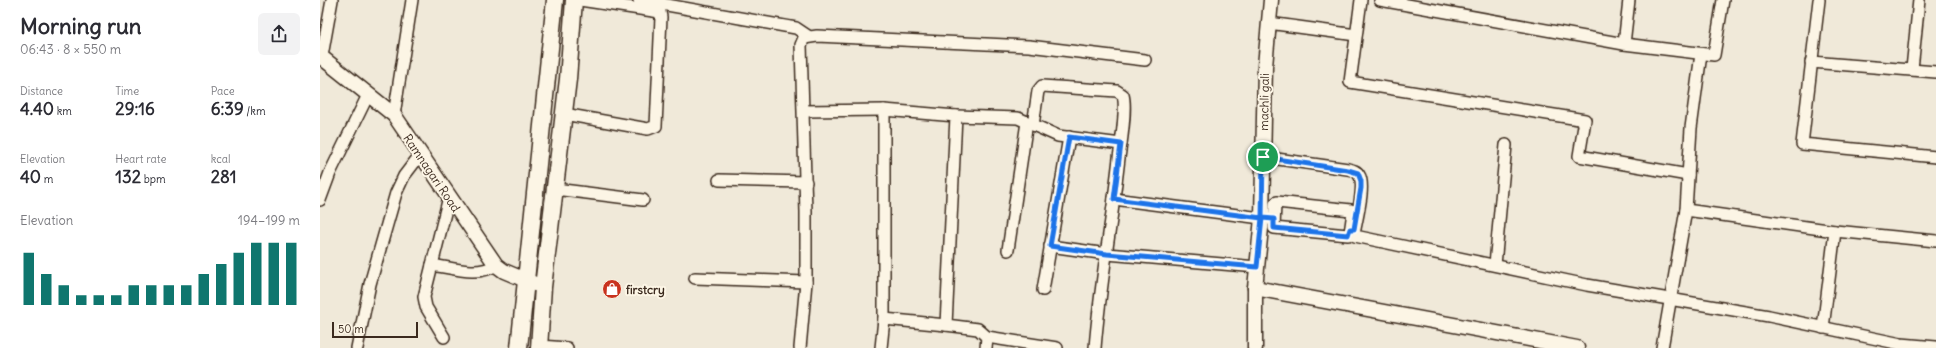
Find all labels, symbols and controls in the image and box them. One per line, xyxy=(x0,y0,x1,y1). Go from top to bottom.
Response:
text: Morning run xyxy=(20,12,142,40)
button: share xyxy=(258,13,300,55)
text: 06:43 · 8 × 550 m xyxy=(20,41,121,58)
street label: machli gali xyxy=(1256,73,1272,131)
text: Distance xyxy=(20,84,63,98)
text: Time xyxy=(115,84,139,98)
text: Pace xyxy=(211,84,235,98)
text: 4.40 xyxy=(20,98,54,120)
text: 29:16 xyxy=(115,98,155,120)
text: 6:39 xyxy=(211,98,244,120)
text: km xyxy=(54,104,72,118)
text: /km xyxy=(244,104,266,118)
street label: Ramnagari Road xyxy=(400,131,464,215)
pin xyxy=(1246,140,1280,174)
icon: arrive xyxy=(1252,146,1274,168)
text: Elevation xyxy=(20,152,65,166)
text: Heart rate xyxy=(115,152,166,166)
text: kcal xyxy=(211,152,230,166)
text: 40 xyxy=(20,166,41,188)
text: 132 xyxy=(115,166,141,188)
text: 281 xyxy=(211,166,237,188)
text: m xyxy=(41,172,53,186)
text: bpm xyxy=(141,172,166,186)
text: Elevation xyxy=(20,212,73,229)
text: 194–199 m xyxy=(238,212,300,229)
shop icon: firstcry xyxy=(601,278,623,300)
place label: firstcry xyxy=(625,282,665,298)
scale bar xyxy=(332,320,418,339)
text: 50 m xyxy=(338,322,364,336)

